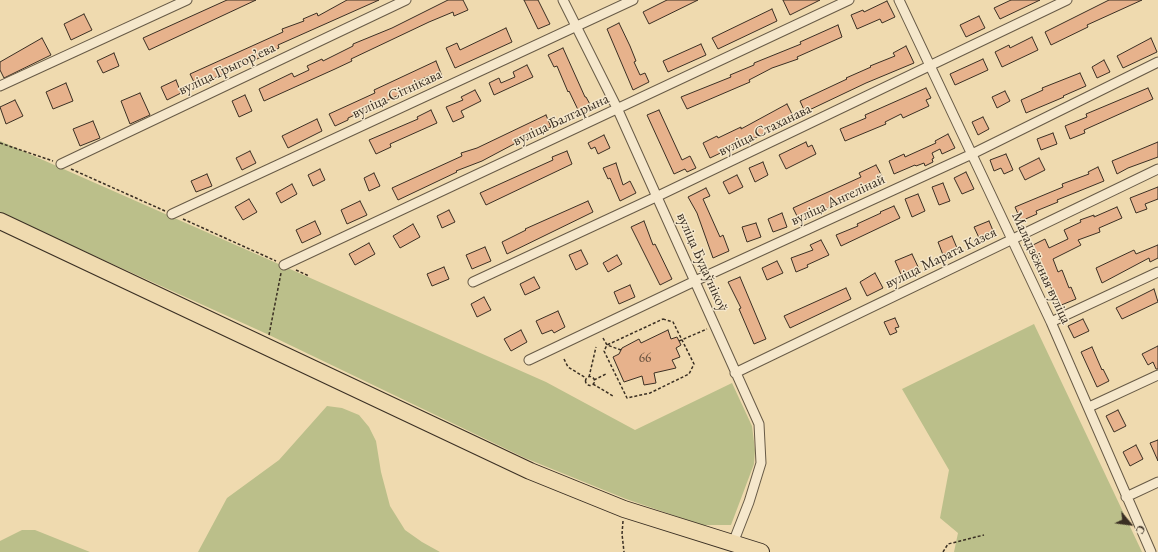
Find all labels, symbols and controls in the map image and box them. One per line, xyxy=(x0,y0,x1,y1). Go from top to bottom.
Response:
street label: вуліца Грыгорʼева xyxy=(176,39,278,99)
street label: вуліца Сітнікава xyxy=(349,65,445,123)
street label: вуліца Балгарына xyxy=(510,90,612,150)
street label: вуліца Стаханава xyxy=(716,100,814,160)
street label: вуліца Ангелінай xyxy=(788,170,888,230)
street label: Маладзёжная вуліца xyxy=(1007,209,1075,327)
street label: вуліца Будаўнікоў xyxy=(672,210,732,314)
street label: вуліца Марата Казея xyxy=(882,223,1000,293)
house number: 66 xyxy=(639,350,651,366)
north arrow xyxy=(1110,504,1150,544)
text: С xyxy=(1132,523,1149,537)

